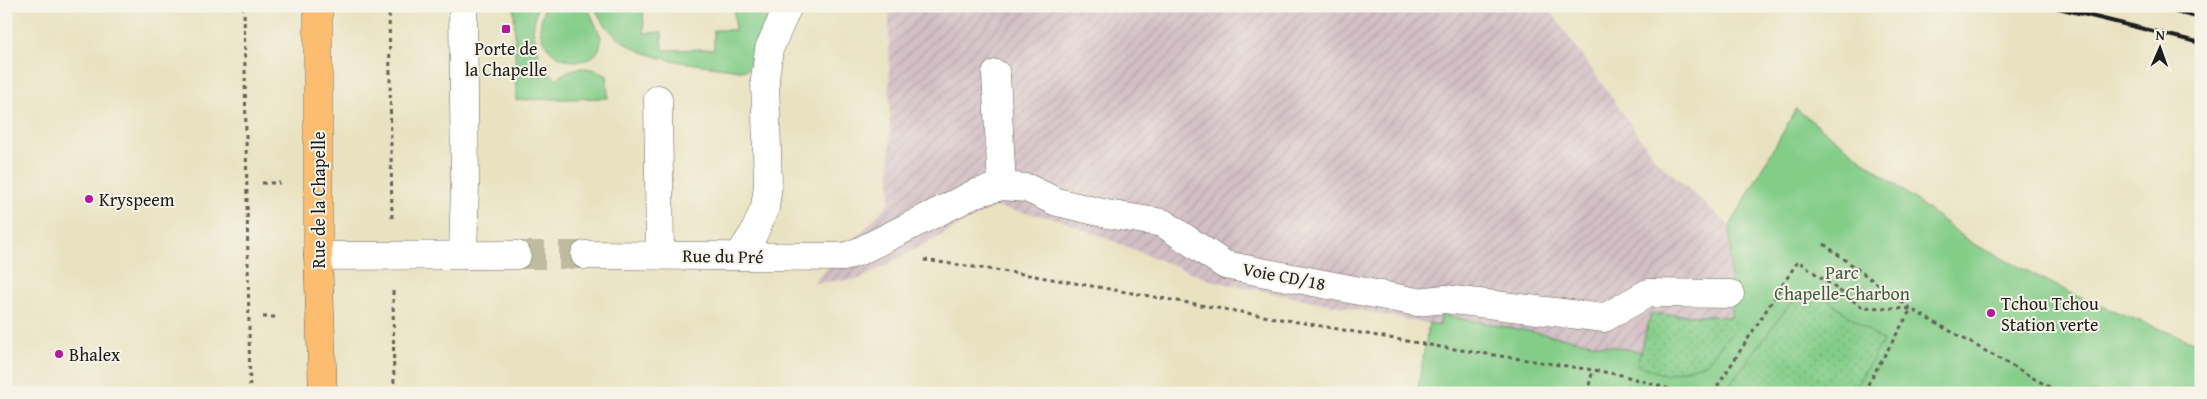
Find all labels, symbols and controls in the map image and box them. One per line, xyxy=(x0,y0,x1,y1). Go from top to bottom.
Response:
north arrow xyxy=(2134,22,2184,72)
marker: Porte de la Chapelle xyxy=(500,23,512,35)
text: N xyxy=(2155,25,2166,45)
place label: Porte de la Chapelle xyxy=(465,35,547,83)
street label: Rue de la Chapelle xyxy=(305,131,332,269)
place label: Kryspeem xyxy=(99,186,175,213)
marker: Kryspeem xyxy=(83,193,95,205)
street label: Rue du Pré xyxy=(682,242,764,270)
street label: Voie CD/18 xyxy=(1240,255,1328,297)
park label: Parc Chapelle-Charbon xyxy=(1774,259,1910,307)
place label: Tchou Tchou Station verte xyxy=(2001,290,2099,338)
marker: Tchou Tchou Station verte xyxy=(1985,307,1997,319)
place label: Bhalex xyxy=(69,341,121,368)
marker: Bhalex xyxy=(53,348,65,360)

